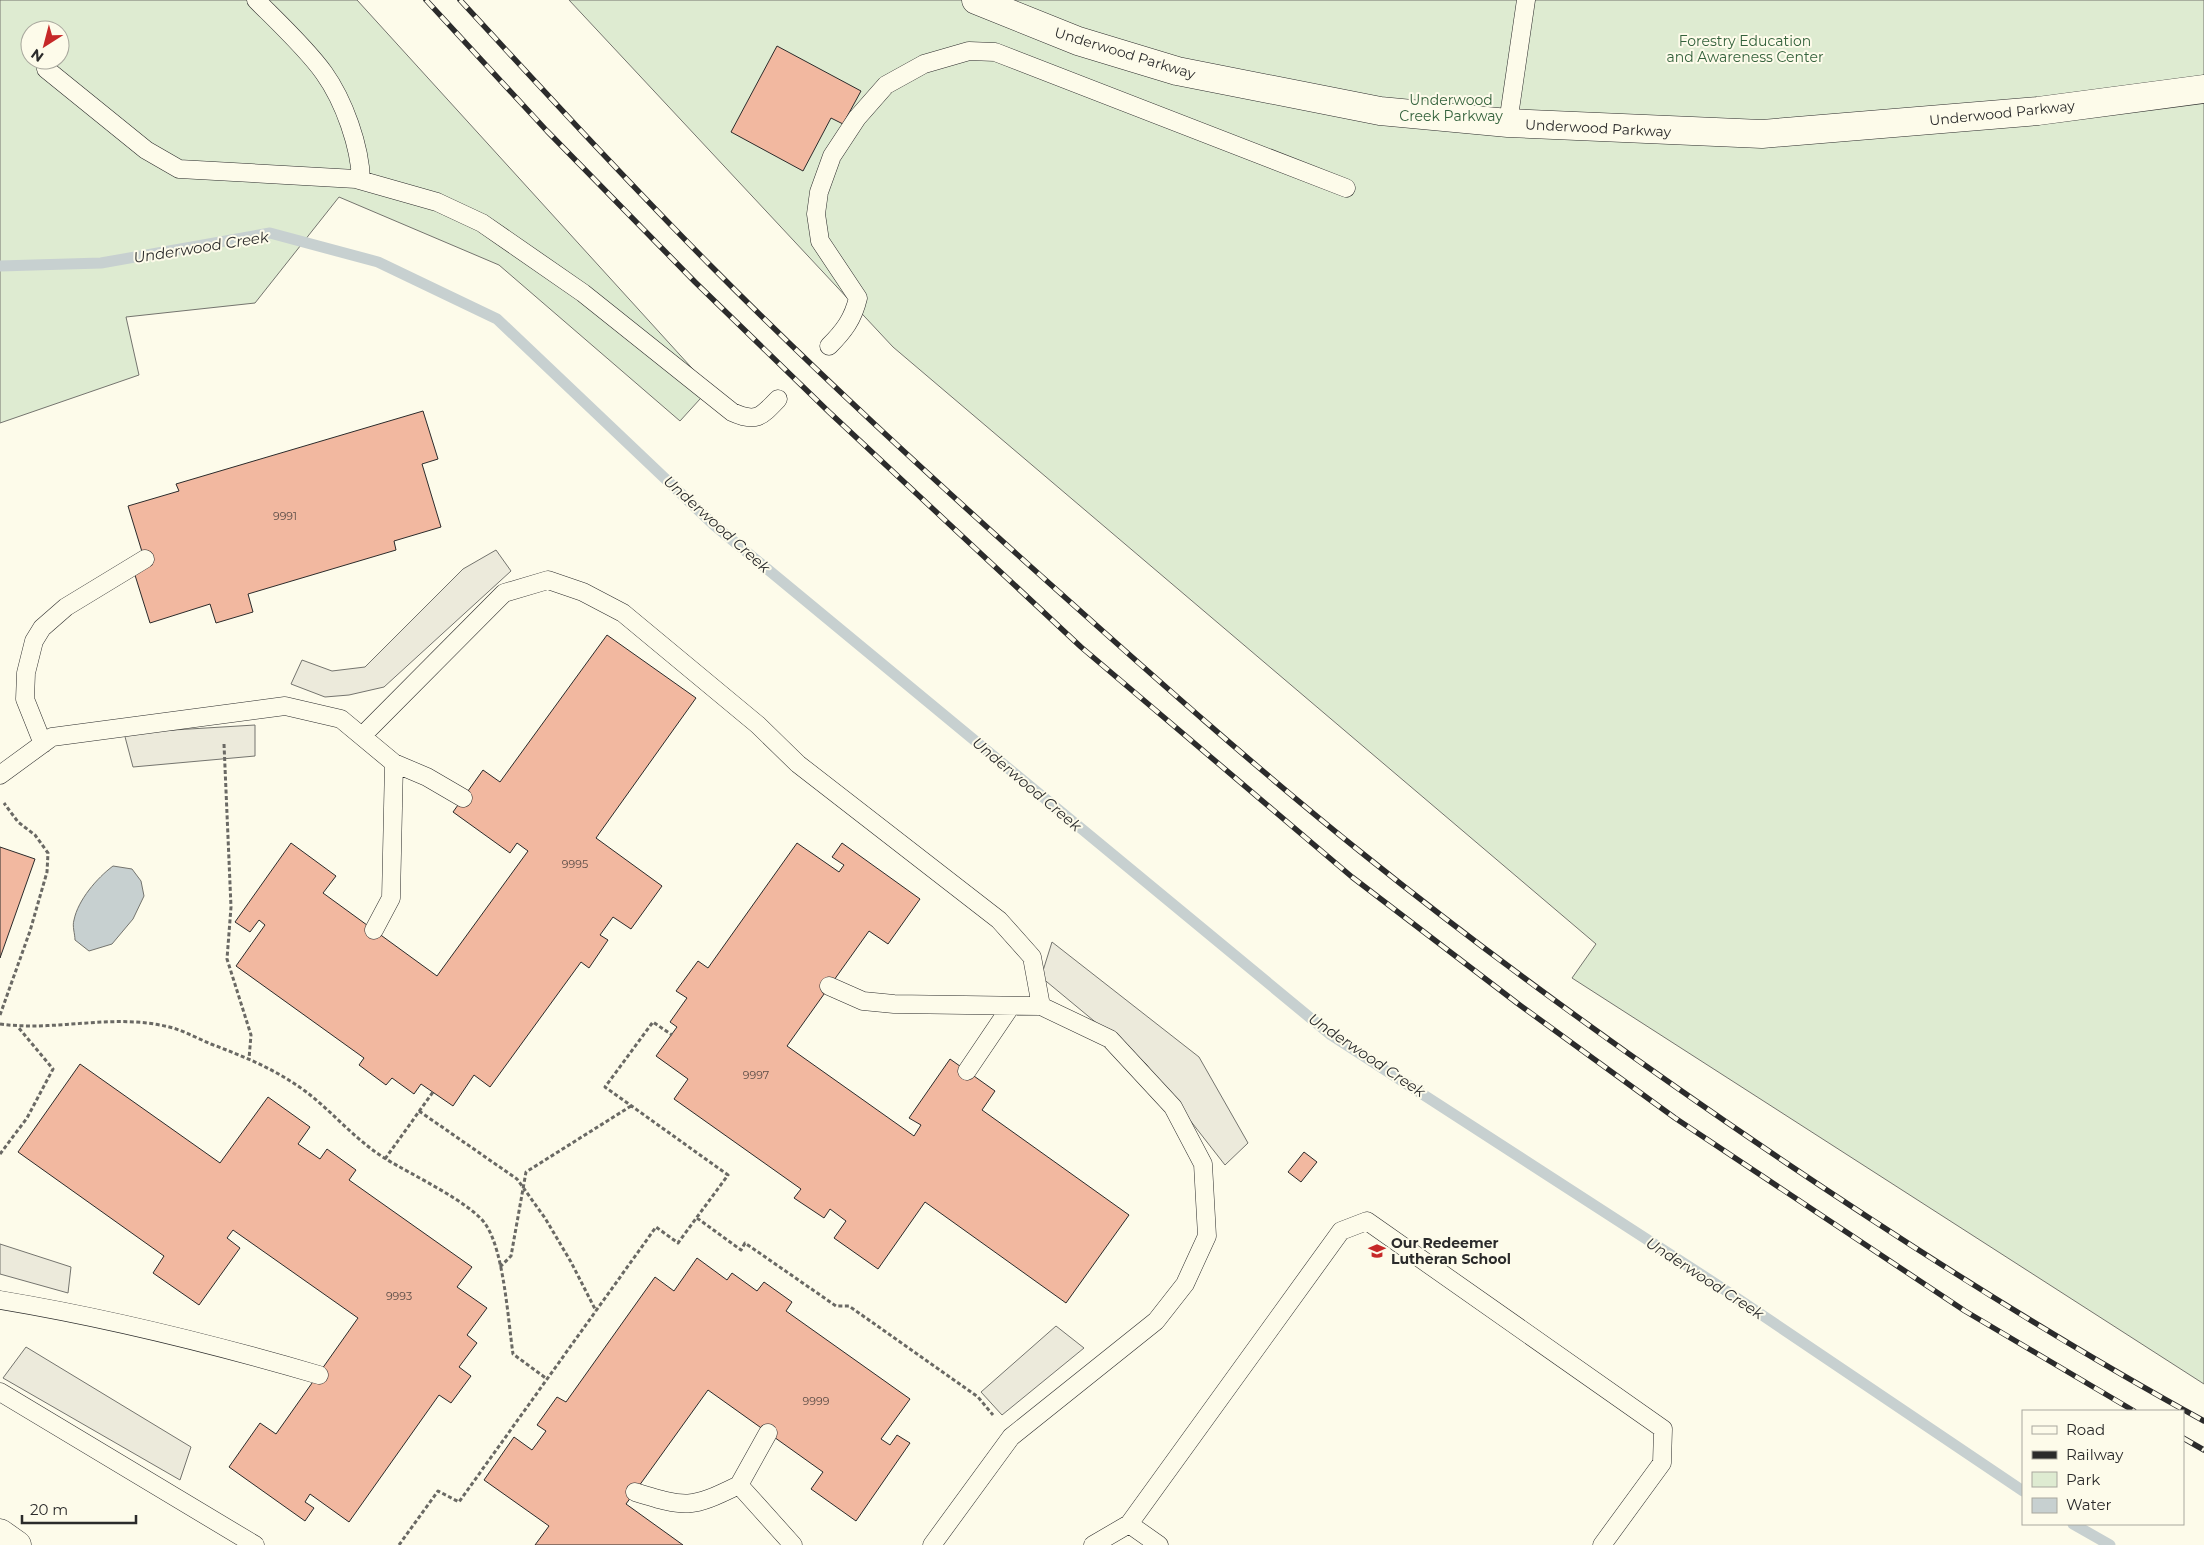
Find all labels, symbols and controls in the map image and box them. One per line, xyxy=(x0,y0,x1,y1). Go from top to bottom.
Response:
north arrow xyxy=(20,20,70,70)
street label: Underwood Parkway xyxy=(1052,23,1198,83)
park label: Forestry Education and Awareness Center xyxy=(1666,32,1824,66)
text: N xyxy=(27,45,47,66)
park label: Underwood Creek Parkway xyxy=(1399,91,1503,125)
street label: Underwood Parkway xyxy=(1928,96,2076,130)
street label: Underwood Parkway xyxy=(1524,115,1672,141)
water label: Underwood Creek xyxy=(132,227,271,267)
water label: Underwood Creek xyxy=(660,471,775,578)
house number: 9991 xyxy=(273,509,297,523)
water label: Underwood Creek xyxy=(969,733,1086,836)
house number: 9995 xyxy=(562,857,588,871)
water label: Underwood Creek xyxy=(1305,1009,1430,1102)
house number: 9997 xyxy=(743,1068,769,1082)
water label: Underwood Creek xyxy=(1643,1233,1768,1324)
place label: Our Redeemer Lutheran School xyxy=(1391,1234,1511,1268)
school or university icon: Our Redeemer Lutheran School xyxy=(1367,1241,1387,1261)
house number: 9993 xyxy=(386,1289,412,1303)
house number: 9999 xyxy=(803,1394,830,1408)
legend xyxy=(2022,1410,2184,1525)
text: Road xyxy=(2066,1420,2105,1439)
text: Railway xyxy=(2066,1445,2124,1464)
text: Park xyxy=(2066,1470,2100,1489)
scale bar xyxy=(22,1492,136,1524)
text: Water xyxy=(2066,1495,2112,1514)
text: 20 m xyxy=(30,1500,68,1519)

